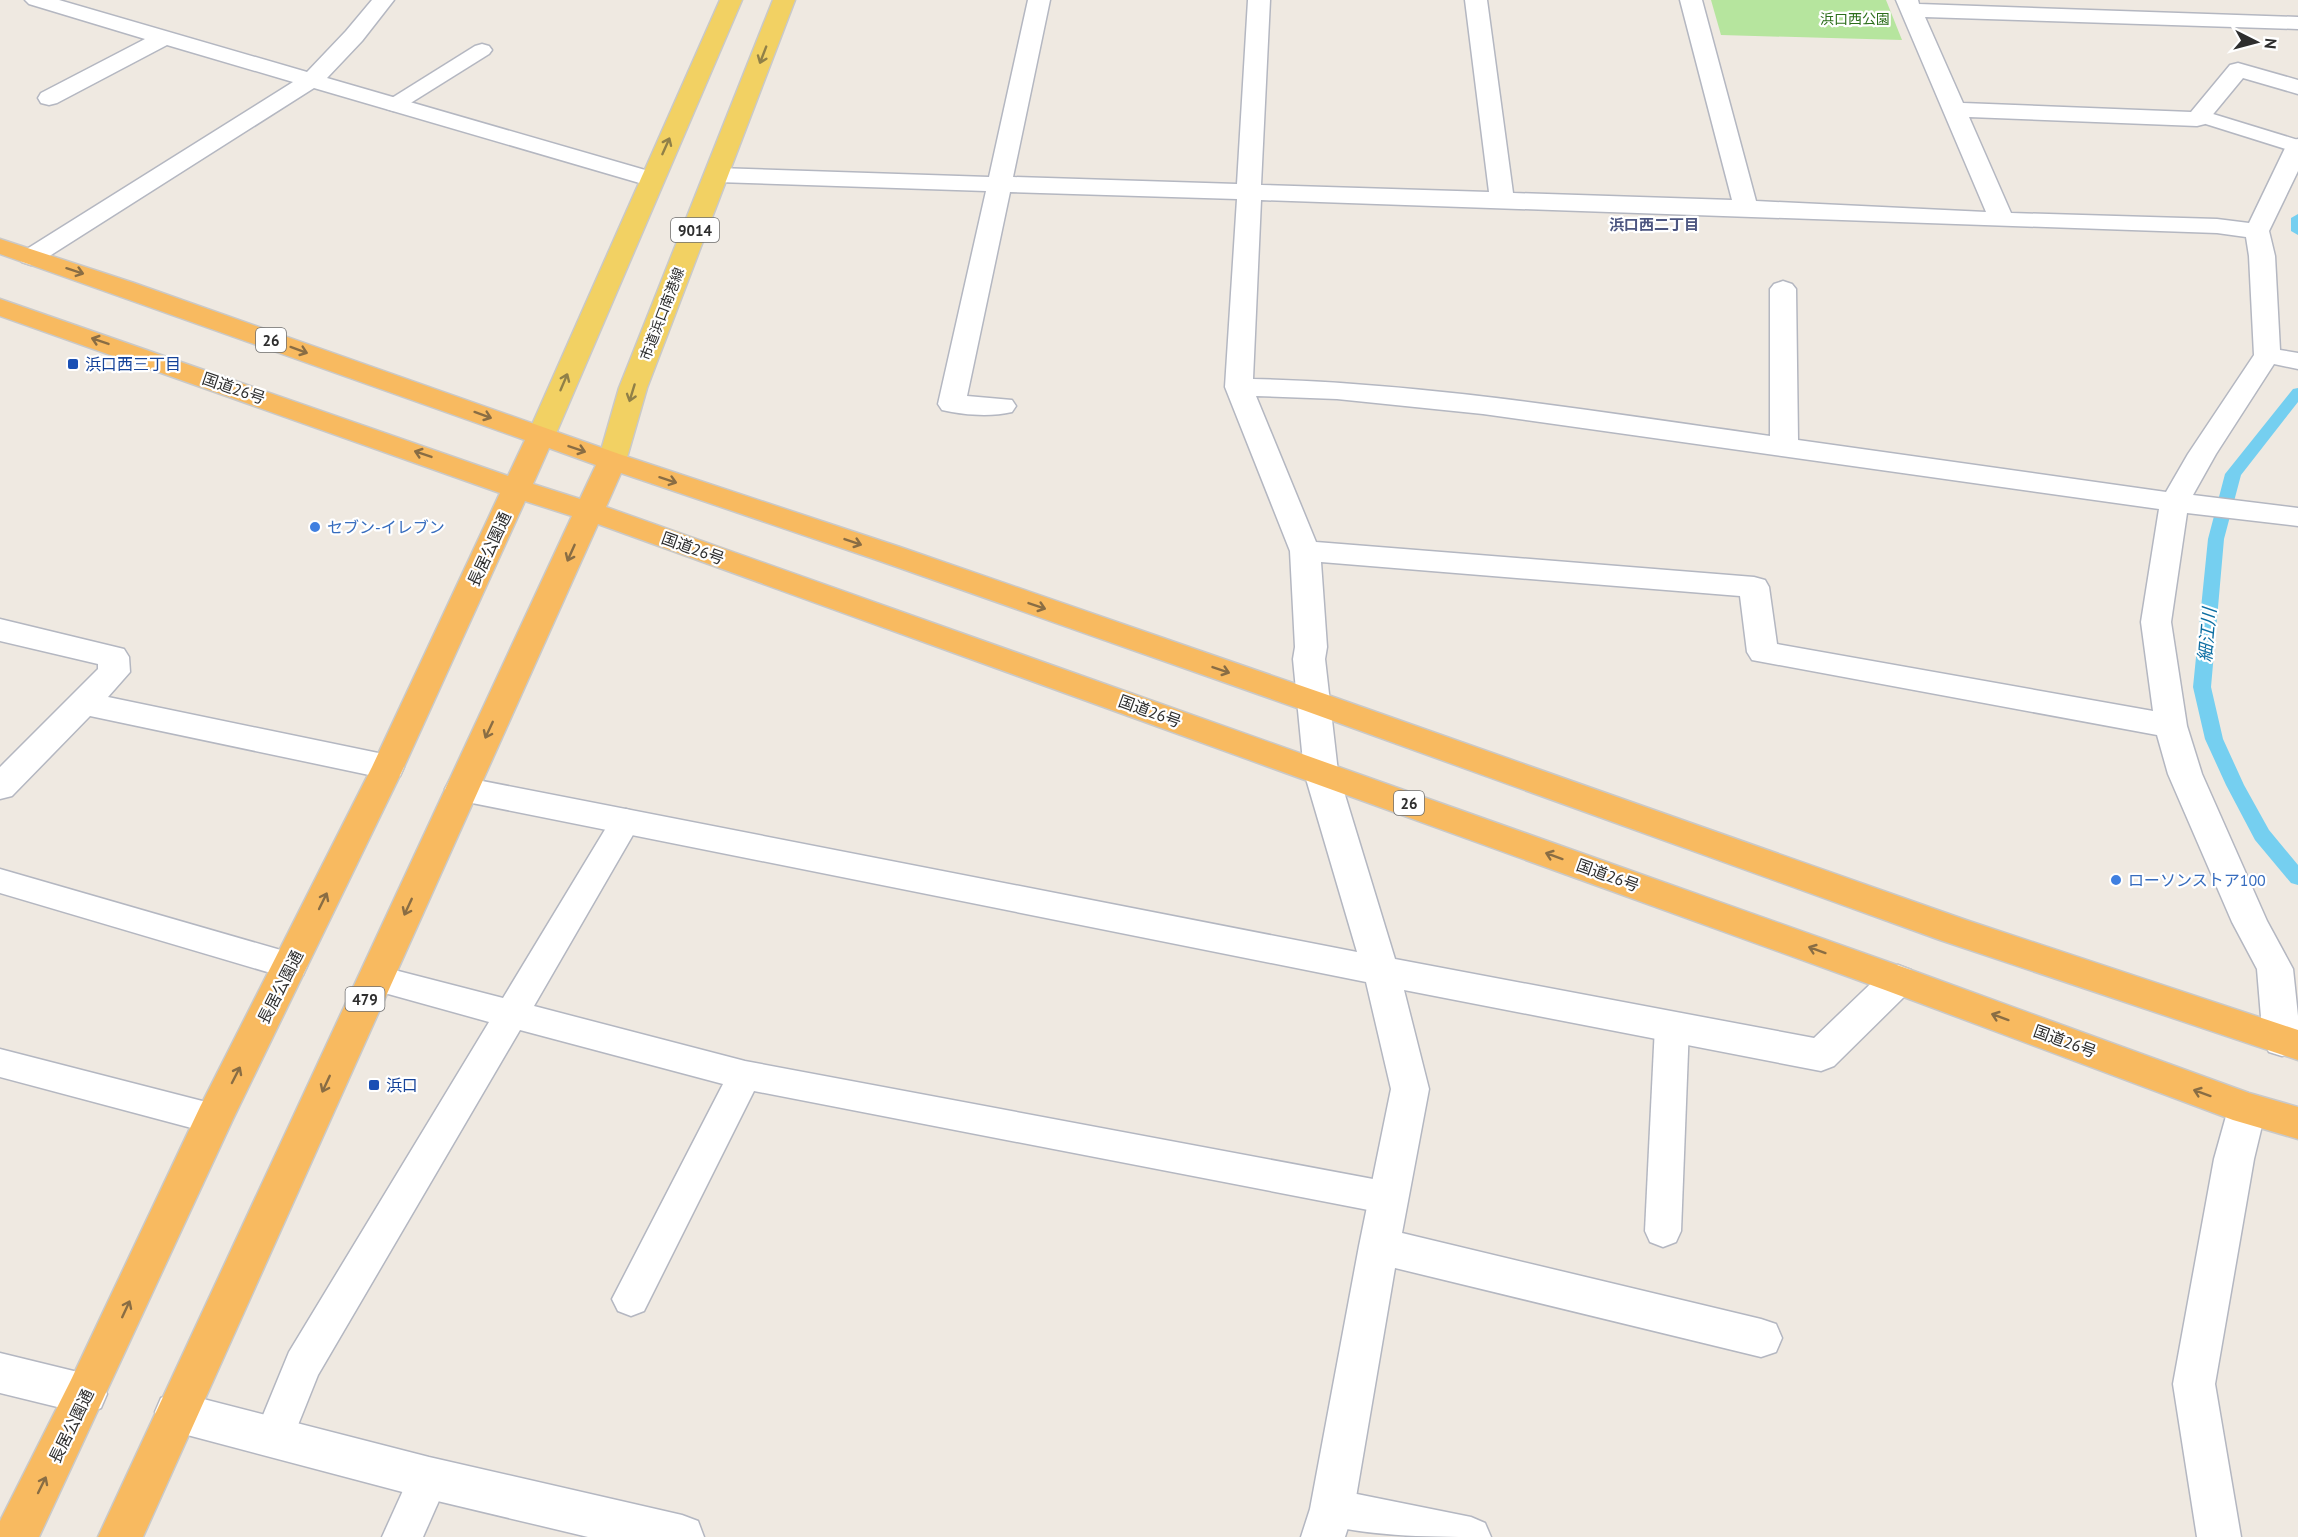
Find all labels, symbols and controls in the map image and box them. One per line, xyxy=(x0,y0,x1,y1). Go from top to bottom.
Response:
park label: 浜口西公園 xyxy=(1820,10,1890,28)
north arrow xyxy=(2226,12,2286,72)
text: N xyxy=(2260,37,2281,50)
one-way arrow xyxy=(757,45,768,63)
one-way arrow xyxy=(661,137,672,155)
district label: 浜口西二丁目 xyxy=(1609,215,1699,234)
road number: 9014 xyxy=(671,218,719,242)
street label: 市道浜口南港線 xyxy=(636,265,688,363)
one-way arrow xyxy=(65,267,84,278)
road number: 26 xyxy=(256,328,286,352)
one-way arrow xyxy=(91,335,110,346)
one-way arrow xyxy=(289,345,308,356)
place label: 浜口西三丁目 xyxy=(85,354,181,374)
marker: 浜口西三丁目 xyxy=(66,357,80,371)
street label: 国道26号 xyxy=(200,368,268,408)
one-way arrow xyxy=(559,374,570,392)
one-way arrow xyxy=(626,383,637,402)
one-way arrow xyxy=(473,411,491,422)
one-way arrow xyxy=(567,444,586,455)
one-way arrow xyxy=(414,448,433,459)
one-way arrow xyxy=(658,475,677,486)
street label: 長居公園通 xyxy=(463,509,515,589)
place label: セブン-イレブン xyxy=(327,517,445,537)
marker: セブン-イレブン xyxy=(308,520,322,534)
street label: 国道26号 xyxy=(659,527,727,569)
one-way arrow xyxy=(843,537,862,548)
one-way arrow xyxy=(564,543,576,561)
one-way arrow xyxy=(1027,601,1046,612)
water label: 細江川 xyxy=(2193,605,2221,663)
one-way arrow xyxy=(1211,665,1230,676)
street label: 国道26号 xyxy=(1116,690,1184,732)
one-way arrow xyxy=(483,721,495,739)
road number: 26 xyxy=(1394,791,1424,815)
one-way arrow xyxy=(1545,850,1564,861)
street label: 国道26号 xyxy=(1574,854,1642,896)
place label: ローソンストア100 xyxy=(2128,870,2266,890)
marker: ローソンストア100 xyxy=(2109,873,2123,887)
one-way arrow xyxy=(318,892,329,910)
one-way arrow xyxy=(401,898,413,916)
one-way arrow xyxy=(1808,944,1827,955)
street label: 長居公園通 xyxy=(253,947,307,1027)
road number: 479 xyxy=(346,987,385,1011)
one-way arrow xyxy=(1991,1011,2010,1022)
street label: 国道26号 xyxy=(2031,1020,2099,1062)
one-way arrow xyxy=(230,1067,242,1085)
one-way arrow xyxy=(320,1075,331,1093)
place label: 浜口 xyxy=(386,1075,418,1095)
marker: 浜口 xyxy=(367,1078,381,1092)
one-way arrow xyxy=(2194,1086,2212,1097)
one-way arrow xyxy=(120,1300,132,1318)
street label: 長居公園通 xyxy=(44,1386,98,1466)
one-way arrow xyxy=(36,1476,48,1494)

